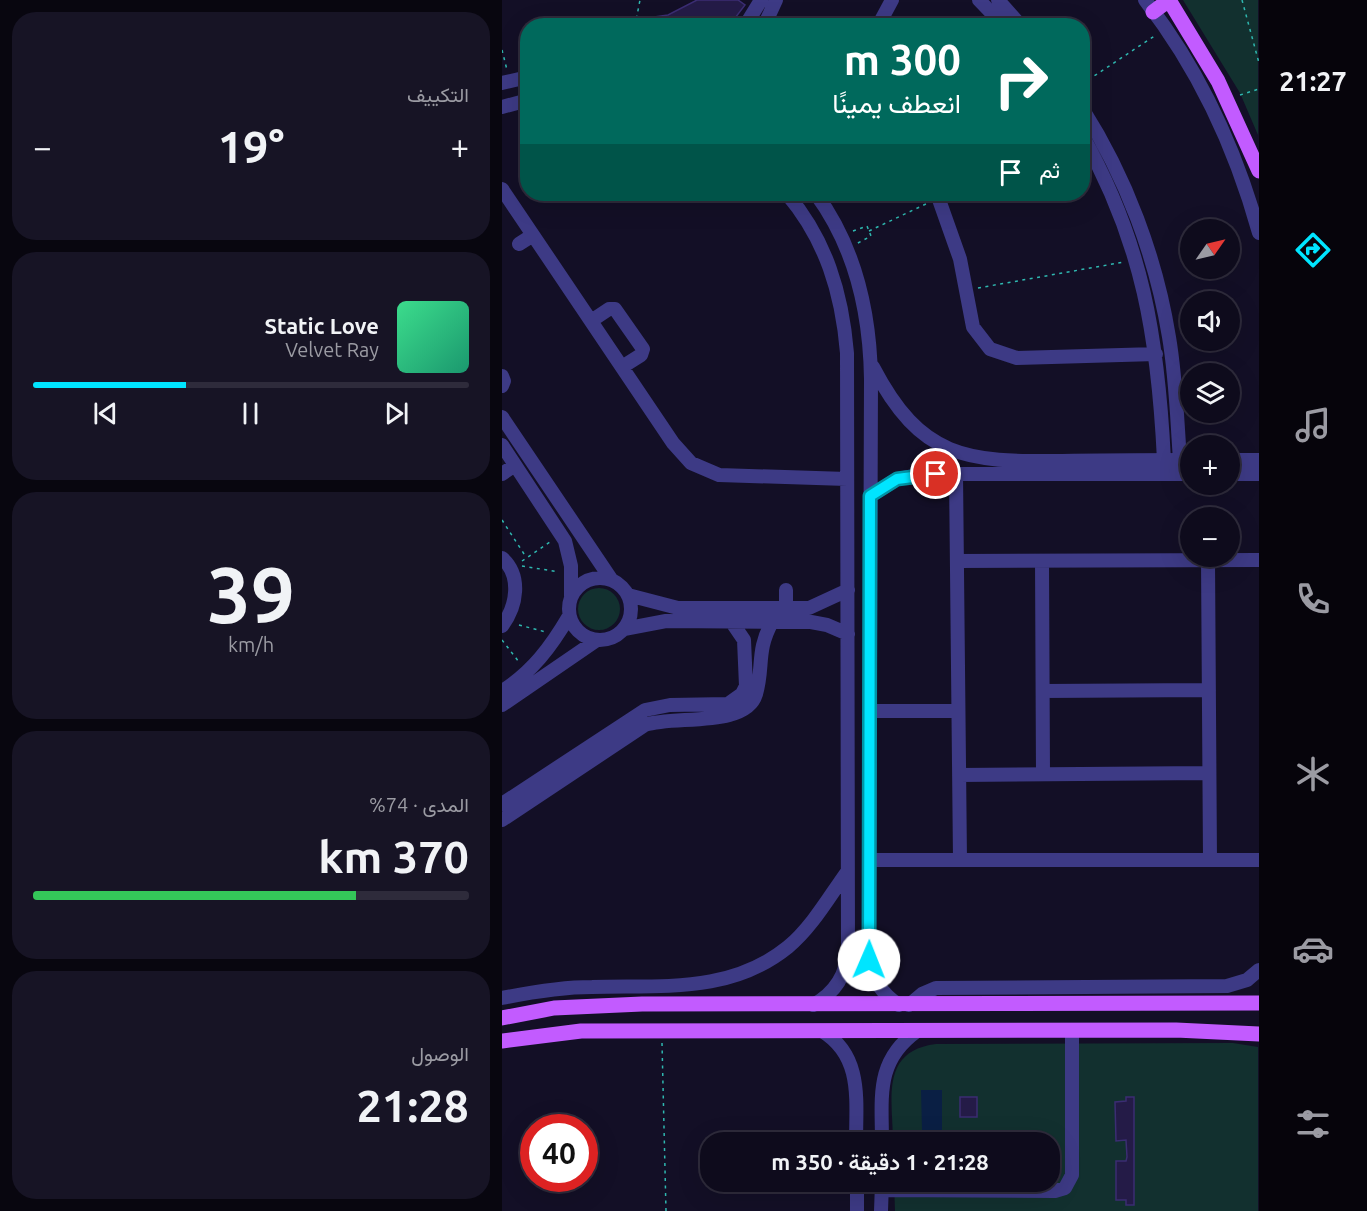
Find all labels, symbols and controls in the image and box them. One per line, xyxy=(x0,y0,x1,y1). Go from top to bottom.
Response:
text: 300 m xyxy=(844,36,961,83)
icon: right xyxy=(982,42,1060,120)
text: 21:27 xyxy=(1279,66,1347,96)
text: التكييف xyxy=(407,83,469,106)
text: انعطف يمينًا xyxy=(832,88,961,118)
text: 19° xyxy=(218,121,284,172)
text: − xyxy=(33,128,52,165)
text: + xyxy=(450,128,469,165)
icon: arrive xyxy=(994,156,1027,189)
text: ثم xyxy=(1039,157,1060,182)
north arrow xyxy=(1180,219,1240,279)
map controls xyxy=(1180,219,1240,567)
icon: directions xyxy=(1292,229,1334,271)
button: sound xyxy=(1180,291,1240,351)
text: Static Love xyxy=(265,313,379,338)
text: Velvet Ray xyxy=(285,338,379,361)
button: layers xyxy=(1180,363,1240,423)
icon: previous xyxy=(89,397,122,430)
icon: pause xyxy=(234,397,267,430)
icon: next xyxy=(380,397,413,430)
icon: music xyxy=(1292,404,1334,446)
button: + xyxy=(1180,435,1240,495)
pin xyxy=(910,448,961,499)
icon: arrive xyxy=(919,457,952,490)
button: − xyxy=(1180,507,1240,567)
text: 39 xyxy=(207,550,295,638)
icon: phone xyxy=(1292,578,1334,620)
text: km/h xyxy=(228,633,274,656)
icon: climate xyxy=(1292,753,1334,795)
text: المدى · 74% xyxy=(369,793,469,816)
text: 370 km xyxy=(318,831,469,882)
position arrow xyxy=(837,928,901,992)
icon: car xyxy=(1292,928,1334,970)
text: الوصول xyxy=(411,1042,469,1065)
text: 21:28 xyxy=(356,1080,469,1131)
icon: filters xyxy=(1292,1103,1334,1145)
speed limit sign: 40 xyxy=(520,1114,598,1192)
text: 21:28 · 1 دقيقة · 350 m xyxy=(771,1149,989,1174)

